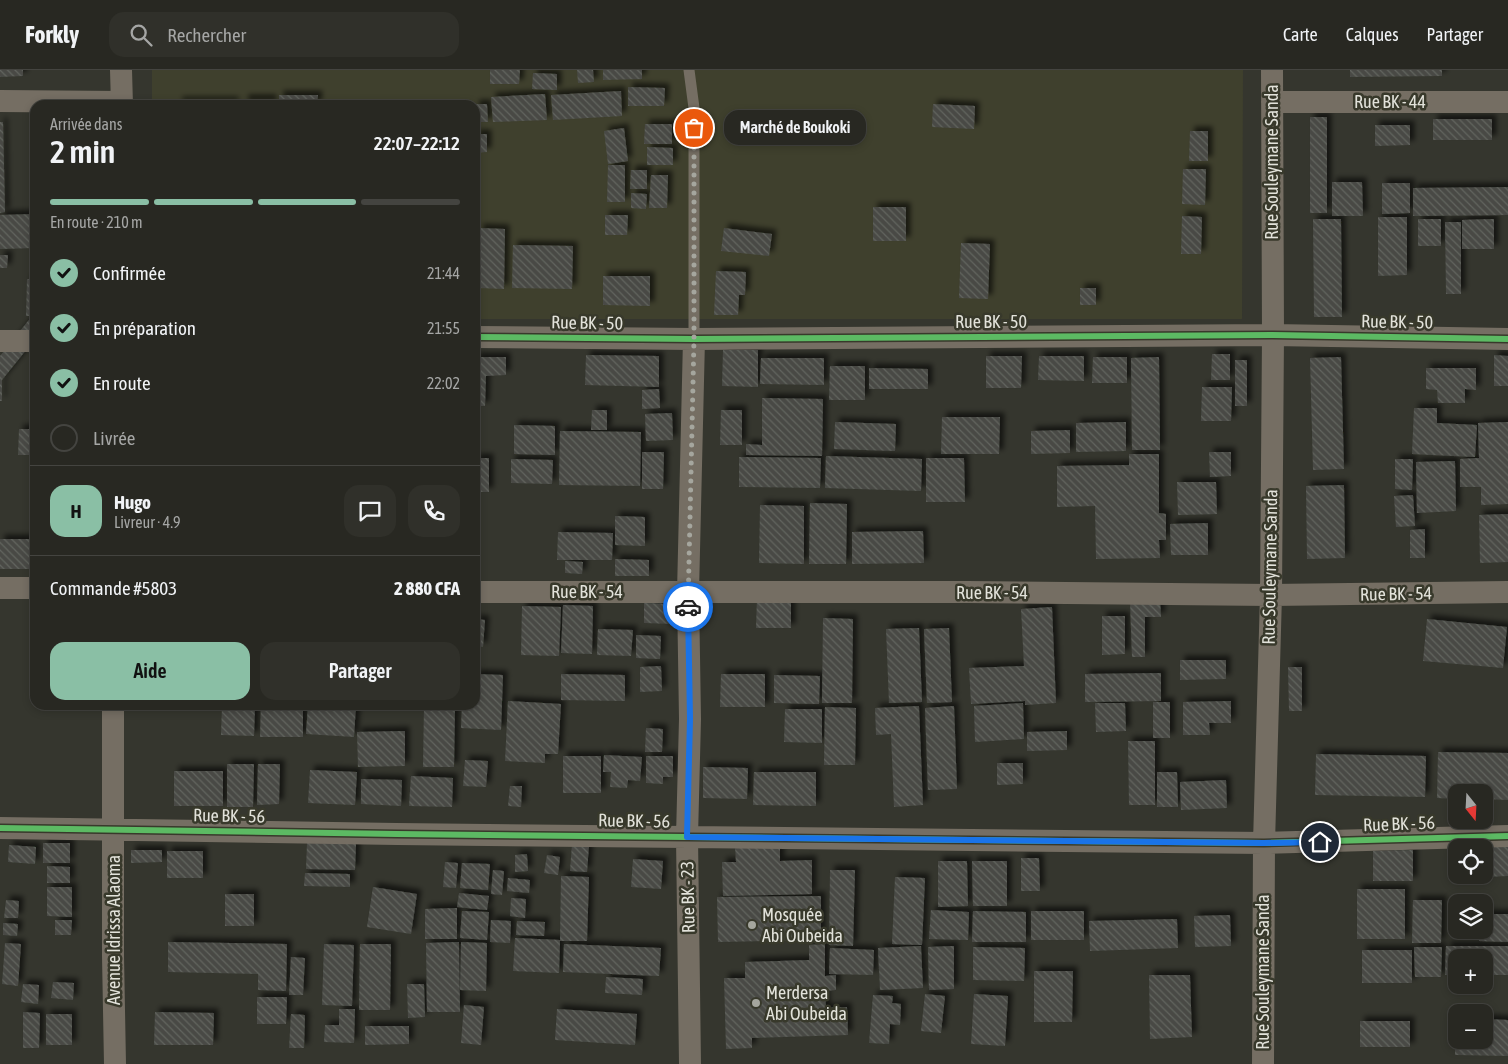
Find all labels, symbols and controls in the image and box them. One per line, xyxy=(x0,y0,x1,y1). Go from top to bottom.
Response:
search box xyxy=(109,12,459,57)
text: Forkly xyxy=(25,21,79,48)
icon: search xyxy=(127,21,155,49)
text: Rechercher xyxy=(167,24,246,46)
text: Carte xyxy=(1283,24,1318,45)
text: Calques xyxy=(1346,24,1399,45)
text: Partager xyxy=(1427,24,1483,45)
street label: Rue Souleymane Sanda xyxy=(1261,84,1282,240)
street label: Rue BK - 44 xyxy=(1354,91,1426,112)
pin xyxy=(673,107,715,149)
callout: Marché de Boukoki xyxy=(724,110,866,146)
icon: bag xyxy=(680,114,708,142)
text: Arrivée dans xyxy=(50,115,122,133)
text: Marché de Boukoki xyxy=(740,118,850,136)
text: 22:07–22:12 xyxy=(374,132,460,154)
text: 2 min xyxy=(50,133,115,170)
text: En route · 210 m xyxy=(50,213,143,231)
icon: check xyxy=(50,259,78,287)
text: Confirmée xyxy=(93,262,166,284)
text: 21:44 xyxy=(427,264,460,282)
street label: Rue BK - 50 xyxy=(1361,310,1433,333)
street label: Rue BK - 50 xyxy=(551,311,623,334)
street label: Rue BK - 50 xyxy=(955,311,1027,332)
icon: check xyxy=(50,314,78,342)
text: En préparation xyxy=(93,317,196,339)
text: 21:55 xyxy=(427,319,460,337)
icon: check xyxy=(50,369,78,397)
text: En route xyxy=(93,372,151,394)
text: 22:02 xyxy=(427,374,460,392)
text: Livrée xyxy=(93,427,135,449)
button: chat xyxy=(344,485,396,537)
button: phone xyxy=(408,485,460,537)
street label: Rue Souleymane Sanda xyxy=(1258,489,1281,645)
text: Hugo xyxy=(114,491,151,513)
text: H xyxy=(70,500,82,522)
text: Livreur · 4.9 xyxy=(114,513,181,531)
text: Commande #5803 xyxy=(50,577,177,599)
text: 2 880 CFA xyxy=(394,577,460,599)
street label: Rue BK - 54 xyxy=(551,581,623,602)
courier xyxy=(663,582,713,632)
street label: Rue BK - 54 xyxy=(956,582,1028,603)
street label: Rue BK - 54 xyxy=(1360,582,1432,605)
icon: car xyxy=(674,593,702,621)
button: Aide xyxy=(50,642,250,700)
button: Partager xyxy=(260,642,460,700)
north arrow xyxy=(1448,784,1492,829)
map controls xyxy=(1448,784,1493,1049)
street label: Rue BK - 56 xyxy=(193,804,265,827)
street label: Rue BK - 56 xyxy=(598,809,670,832)
street label: Rue BK - 56 xyxy=(1363,812,1435,835)
pin xyxy=(1299,821,1341,863)
icon: home xyxy=(1306,828,1334,856)
button: locate xyxy=(1448,839,1493,884)
street label: Avenue Idrissa Alaoma xyxy=(103,855,124,1005)
street label: Rue BK - 23 xyxy=(676,861,699,933)
street label: Rue Souleymane Sanda xyxy=(1252,894,1273,1050)
button: layers xyxy=(1448,894,1493,939)
place label: Mosquée Abi Oubeida xyxy=(762,904,843,946)
marker: Mosquée Abi Oubeida xyxy=(746,919,758,931)
button: + xyxy=(1448,949,1493,994)
place label: Merdersa Abi Oubeida xyxy=(766,982,847,1024)
marker: Merdersa Abi Oubeida xyxy=(750,997,762,1009)
button: − xyxy=(1448,1004,1493,1049)

